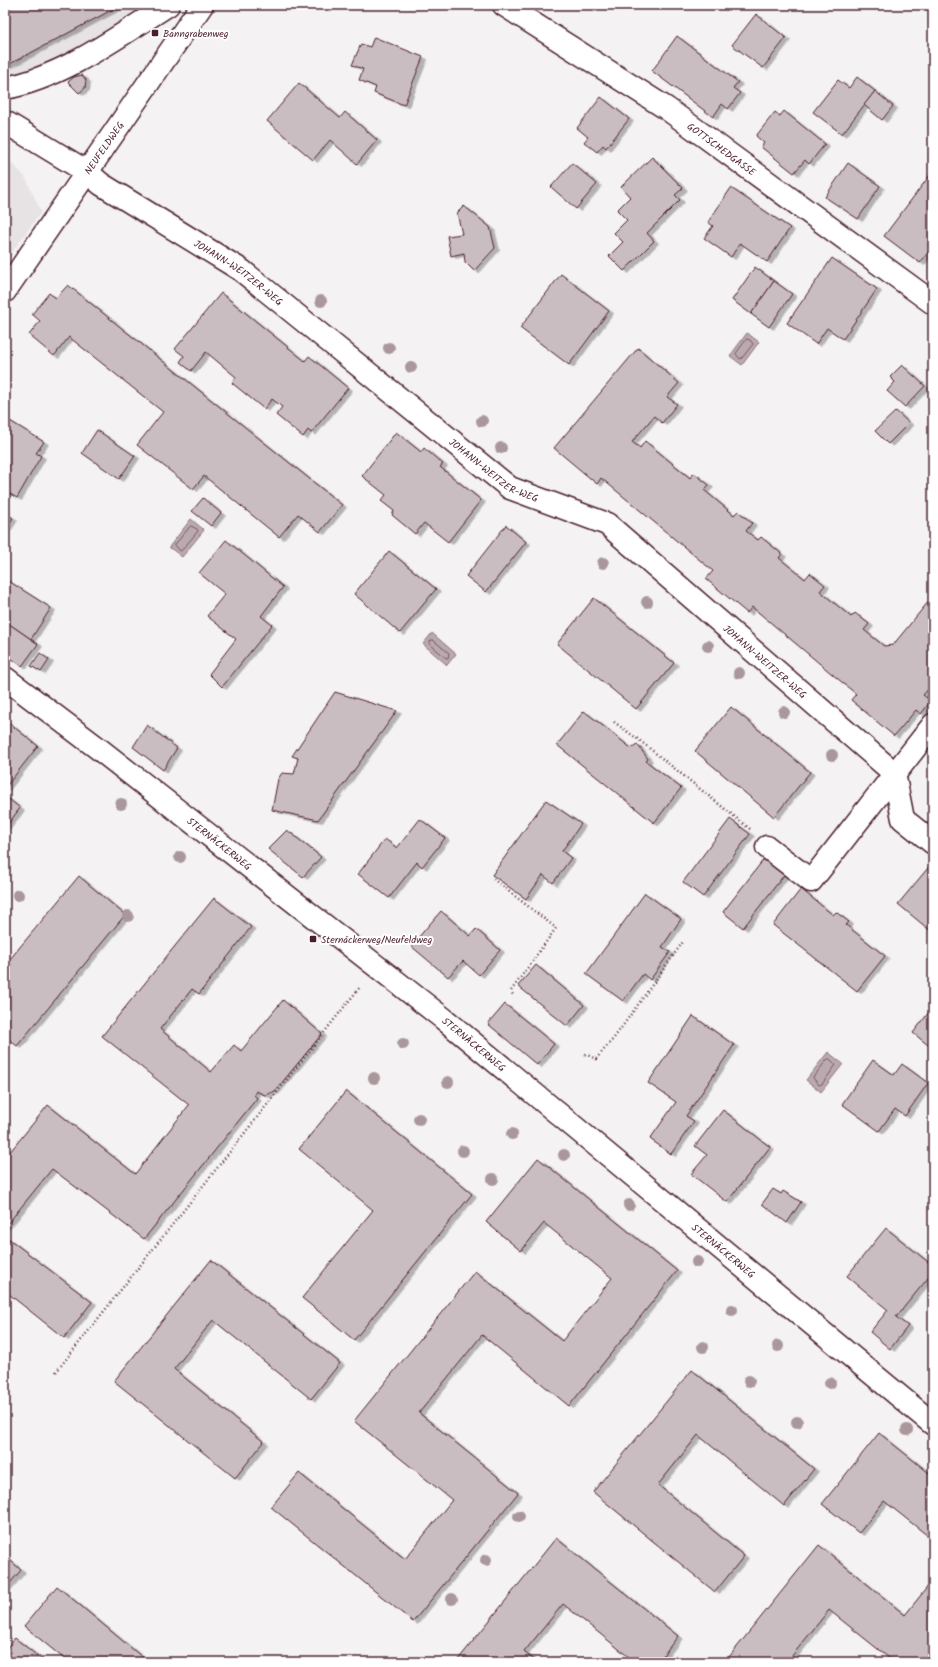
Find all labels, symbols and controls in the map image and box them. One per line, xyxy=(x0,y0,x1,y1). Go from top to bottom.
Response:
place label: Banngrabenweg xyxy=(163,26,229,42)
marker: Banngrabenweg xyxy=(150,28,160,38)
street label: NEUFELDWEG xyxy=(81,118,129,178)
street label: GOTTSCHEDGASSE xyxy=(683,119,760,181)
street label: JOHANN-WEITZER-WEG xyxy=(190,236,286,310)
street label: JOHANN-WEITZER-WEG xyxy=(445,435,541,507)
street label: JOHANN-WEITZER-WEG xyxy=(719,621,810,703)
street label: STERNÄCKERWEG xyxy=(183,814,255,875)
place label: Sternäckerweg/Neufeldweg xyxy=(321,932,433,948)
marker: Sternäckerweg/Neufeldweg xyxy=(308,934,318,944)
street label: STERNÄCKERWEG xyxy=(438,1013,509,1076)
street label: STERNÄCKERWEG xyxy=(688,1220,758,1283)

